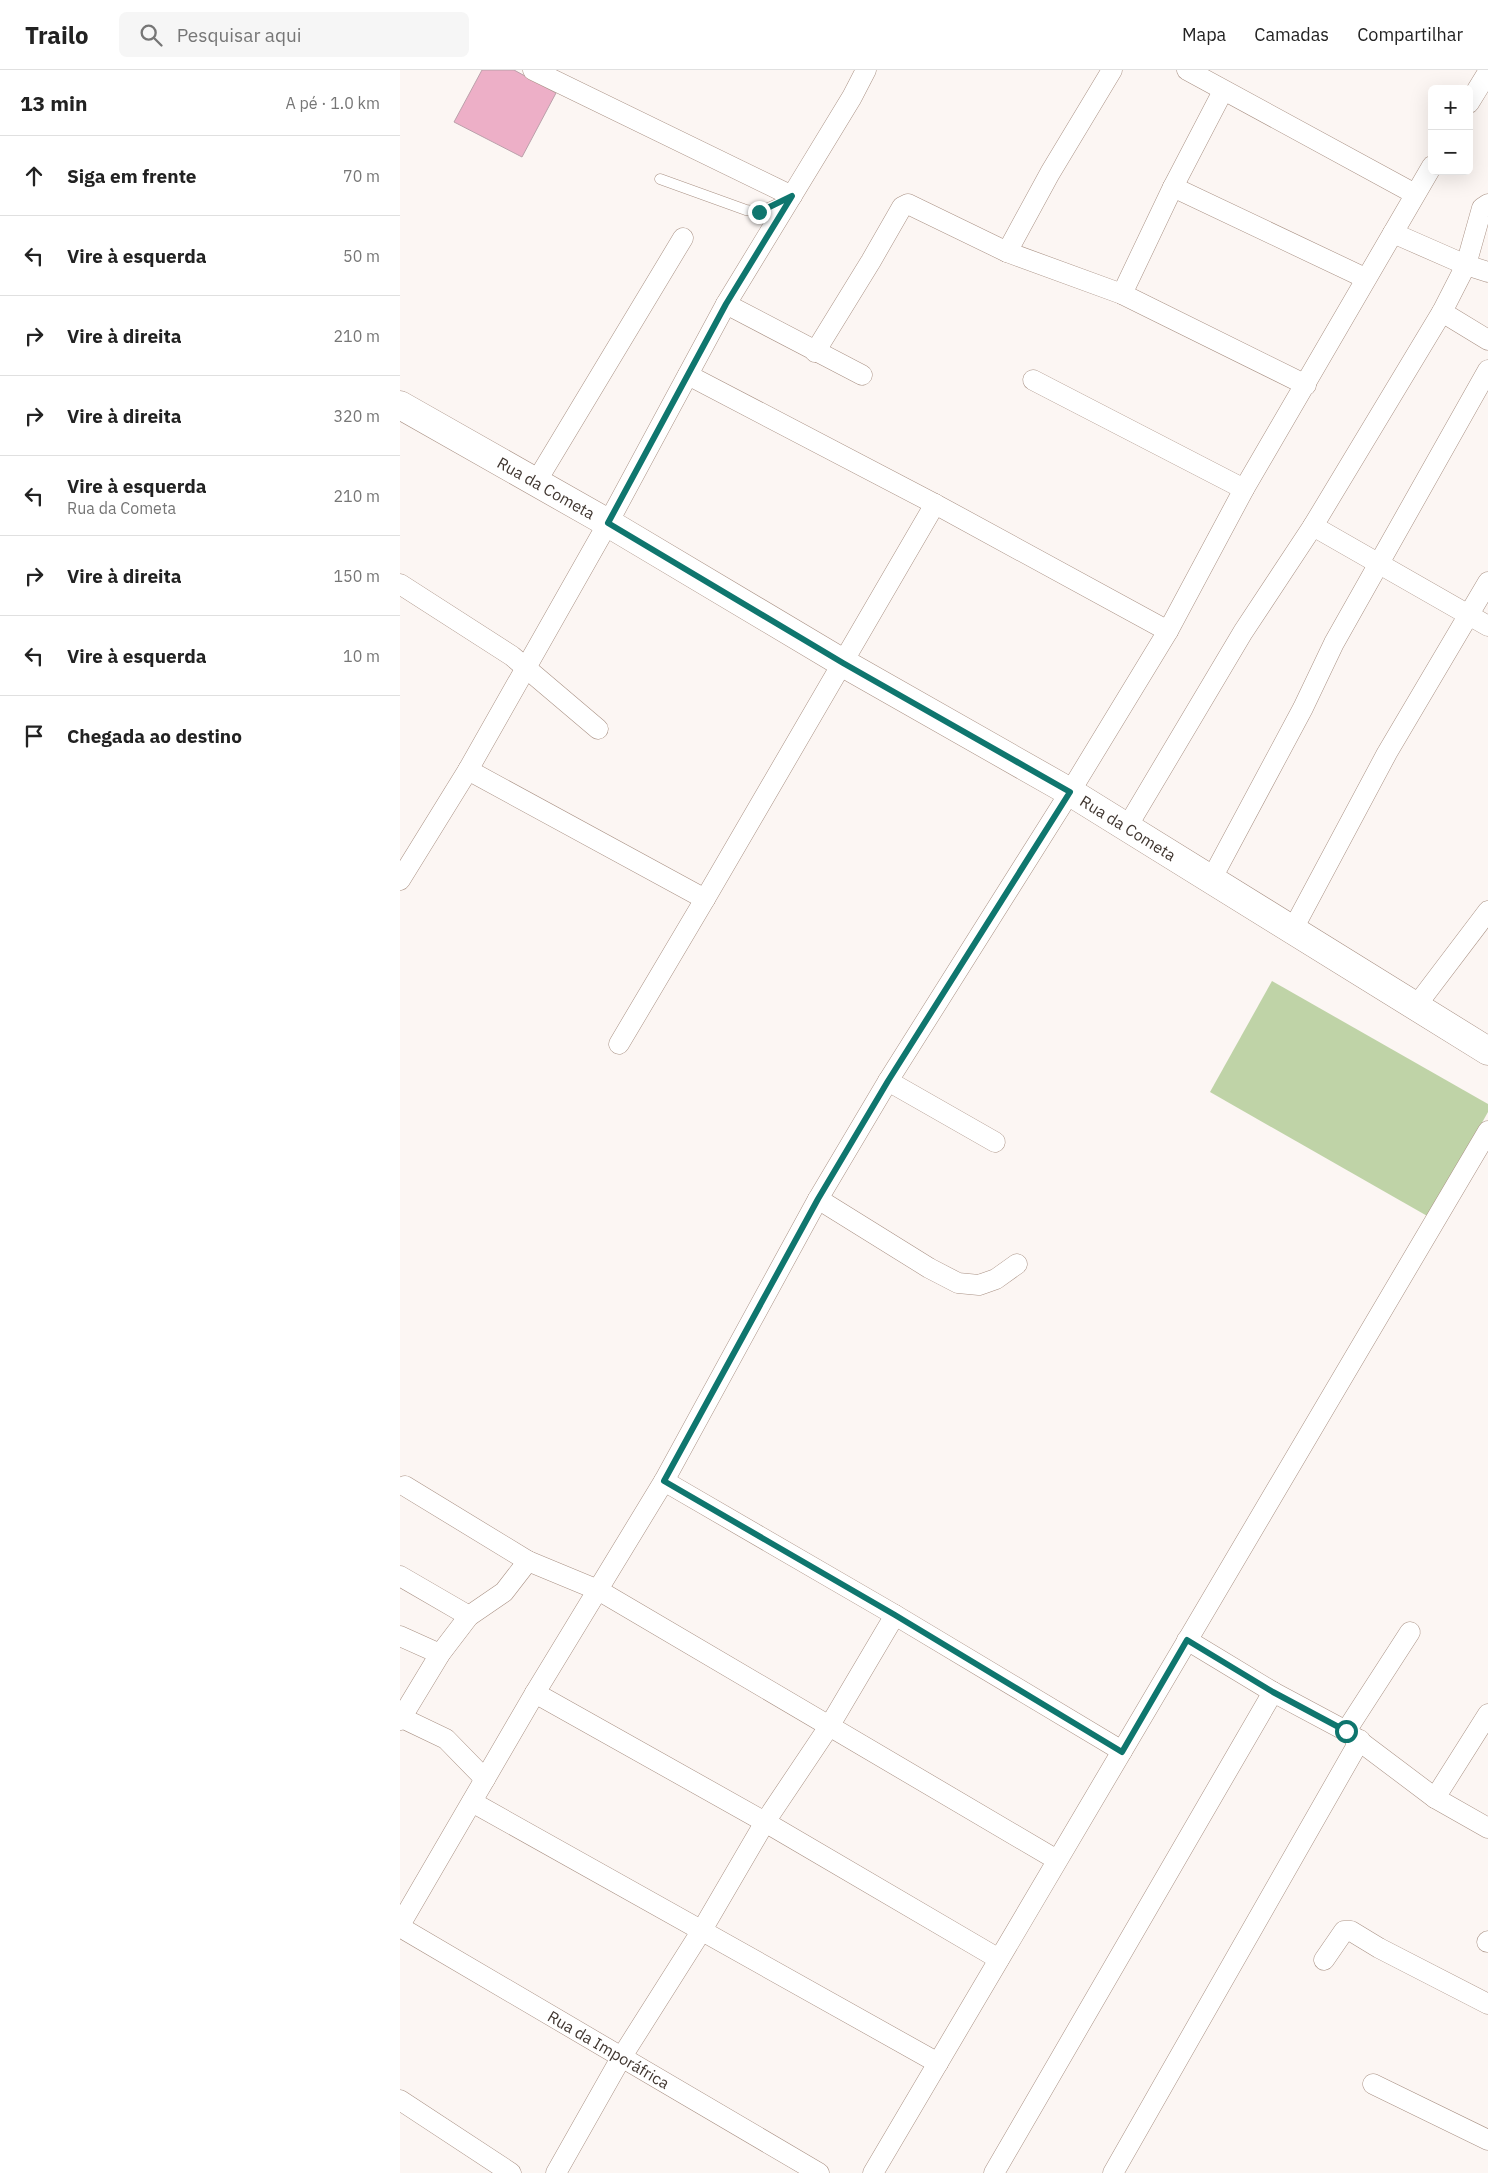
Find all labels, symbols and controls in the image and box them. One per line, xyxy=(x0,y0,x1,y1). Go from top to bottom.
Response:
search box xyxy=(119,12,469,57)
text: Trailo xyxy=(25,19,89,51)
icon: search xyxy=(137,21,165,49)
text: Pesquisar aqui xyxy=(177,23,302,47)
text: Mapa xyxy=(1182,23,1226,46)
text: Camadas xyxy=(1254,23,1329,46)
text: Compartilhar xyxy=(1357,23,1463,46)
map controls xyxy=(1428,85,1473,175)
button: + xyxy=(1428,85,1473,130)
text: 13 min xyxy=(20,89,87,117)
text: A pé · 1.0 km xyxy=(285,93,380,113)
button: − xyxy=(1428,130,1473,175)
icon: ahead xyxy=(20,162,48,190)
text: Siga em frente xyxy=(67,164,197,188)
text: 70 m xyxy=(343,166,380,186)
route end xyxy=(748,201,771,224)
icon: left xyxy=(20,242,48,270)
text: Vire à esquerda xyxy=(67,244,207,268)
text: 50 m xyxy=(343,246,380,266)
icon: right xyxy=(20,322,48,350)
text: Vire à direita xyxy=(67,324,182,348)
text: 210 m xyxy=(333,326,380,346)
icon: right xyxy=(20,402,48,430)
text: Vire à direita xyxy=(67,404,182,428)
text: 320 m xyxy=(333,406,380,426)
street label: Rua da Cometa xyxy=(494,452,599,524)
text: Vire à esquerda xyxy=(67,474,207,498)
icon: left xyxy=(20,482,48,510)
text: 210 m xyxy=(333,486,380,506)
text: Rua da Cometa xyxy=(67,498,176,518)
icon: right xyxy=(20,562,48,590)
text: Vire à direita xyxy=(67,564,182,588)
text: 150 m xyxy=(333,566,380,586)
icon: left xyxy=(20,642,48,670)
text: Vire à esquerda xyxy=(67,644,207,668)
text: 10 m xyxy=(343,646,380,666)
icon: arrive xyxy=(20,722,48,750)
text: Chegada ao destino xyxy=(67,724,242,748)
street label: Rua da Cometa xyxy=(1076,791,1180,865)
route start xyxy=(1335,1720,1358,1743)
street label: Rua da Imporáfrica xyxy=(544,2006,674,2093)

